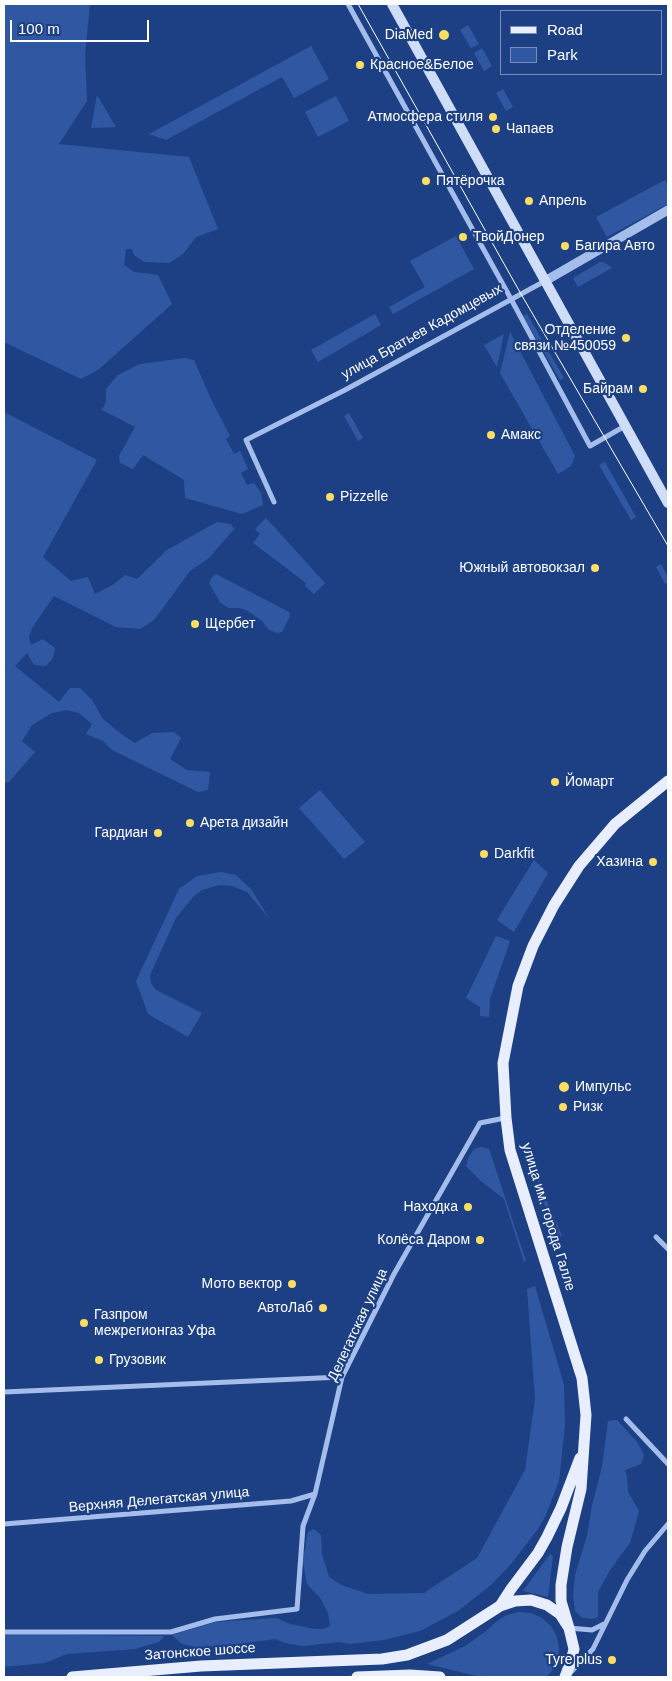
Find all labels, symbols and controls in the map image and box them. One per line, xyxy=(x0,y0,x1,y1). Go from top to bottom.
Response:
scale bar xyxy=(12,10,151,42)
legend xyxy=(500,10,662,75)
text: 100 m xyxy=(18,20,60,37)
text: Road xyxy=(547,21,583,38)
place label: DiaMed xyxy=(385,27,433,43)
marker: DiaMed xyxy=(437,28,451,42)
text: Park xyxy=(547,46,578,63)
place label: Красное&Белое xyxy=(370,57,474,73)
marker: Красное&Белое xyxy=(354,59,366,71)
place label: Атмосфера стиля xyxy=(367,109,483,125)
marker: Атмосфера стиля xyxy=(487,111,499,123)
place label: Чапаев xyxy=(506,121,554,137)
marker: Чапаев xyxy=(490,123,502,135)
place label: Пятёрочка xyxy=(436,173,505,189)
marker: Пятёрочка xyxy=(420,175,432,187)
place label: Апрель xyxy=(539,193,586,209)
marker: Апрель xyxy=(523,195,535,207)
place label: ТвойДонер xyxy=(473,229,545,245)
marker: ТвойДонер xyxy=(457,231,469,243)
place label: Багира Авто xyxy=(575,238,655,254)
marker: Багира Авто xyxy=(559,240,571,252)
street label: улица Братьев Кадомцевых xyxy=(339,281,505,383)
place label: Отделение связи №450059 xyxy=(514,322,616,354)
marker: Отделение связи №450059 xyxy=(620,332,632,344)
place label: Байрам xyxy=(583,381,633,397)
marker: Байрам xyxy=(637,383,649,395)
place label: Амакс xyxy=(501,427,541,443)
marker: Амакс xyxy=(485,429,497,441)
place label: Pizzelle xyxy=(340,489,388,505)
marker: Pizzelle xyxy=(324,491,336,503)
place label: Южный автовокзал xyxy=(459,560,585,576)
marker: Южный автовокзал xyxy=(589,562,601,574)
place label: Щербет xyxy=(205,616,255,632)
marker: Щербет xyxy=(189,618,201,630)
place label: Йомарт xyxy=(565,774,614,790)
marker: Йомарт xyxy=(549,776,561,788)
place label: Арета дизайн xyxy=(200,815,288,831)
marker: Арета дизайн xyxy=(184,817,196,829)
place label: Гардиан xyxy=(94,825,148,841)
marker: Гардиан xyxy=(152,827,164,839)
place label: Darkfit xyxy=(494,846,534,862)
marker: Darkfit xyxy=(478,848,490,860)
place label: Хазина xyxy=(596,854,643,870)
marker: Хазина xyxy=(647,856,659,868)
place label: Импульс xyxy=(575,1079,631,1095)
marker: Импульс xyxy=(557,1080,571,1094)
place label: Ризк xyxy=(573,1099,603,1115)
marker: Ризк xyxy=(557,1101,569,1113)
street label: улица им. города Галле xyxy=(517,1141,579,1293)
place label: Находка xyxy=(403,1199,458,1215)
marker: Находка xyxy=(462,1201,474,1213)
place label: Колёса Даром xyxy=(377,1232,470,1248)
marker: Колёса Даром xyxy=(474,1234,486,1246)
street label: Делегатская улица xyxy=(325,1266,391,1384)
place label: Мото вектор xyxy=(202,1276,282,1292)
marker: Мото вектор xyxy=(286,1278,298,1290)
place label: АвтоЛаб xyxy=(257,1300,313,1316)
marker: АвтоЛаб xyxy=(317,1302,329,1314)
place label: Газпром межрегионгаз Уфа xyxy=(94,1307,216,1340)
marker: Газпром межрегионгаз Уфа xyxy=(78,1317,90,1329)
place label: Грузовик xyxy=(109,1352,166,1368)
marker: Грузовик xyxy=(93,1354,105,1366)
street label: Верхняя Делегатская улица xyxy=(68,1484,250,1516)
street label: Затонское шоссе xyxy=(144,1640,256,1664)
place label: Tyre plus xyxy=(545,1652,602,1668)
marker: Tyre plus xyxy=(606,1654,618,1666)

